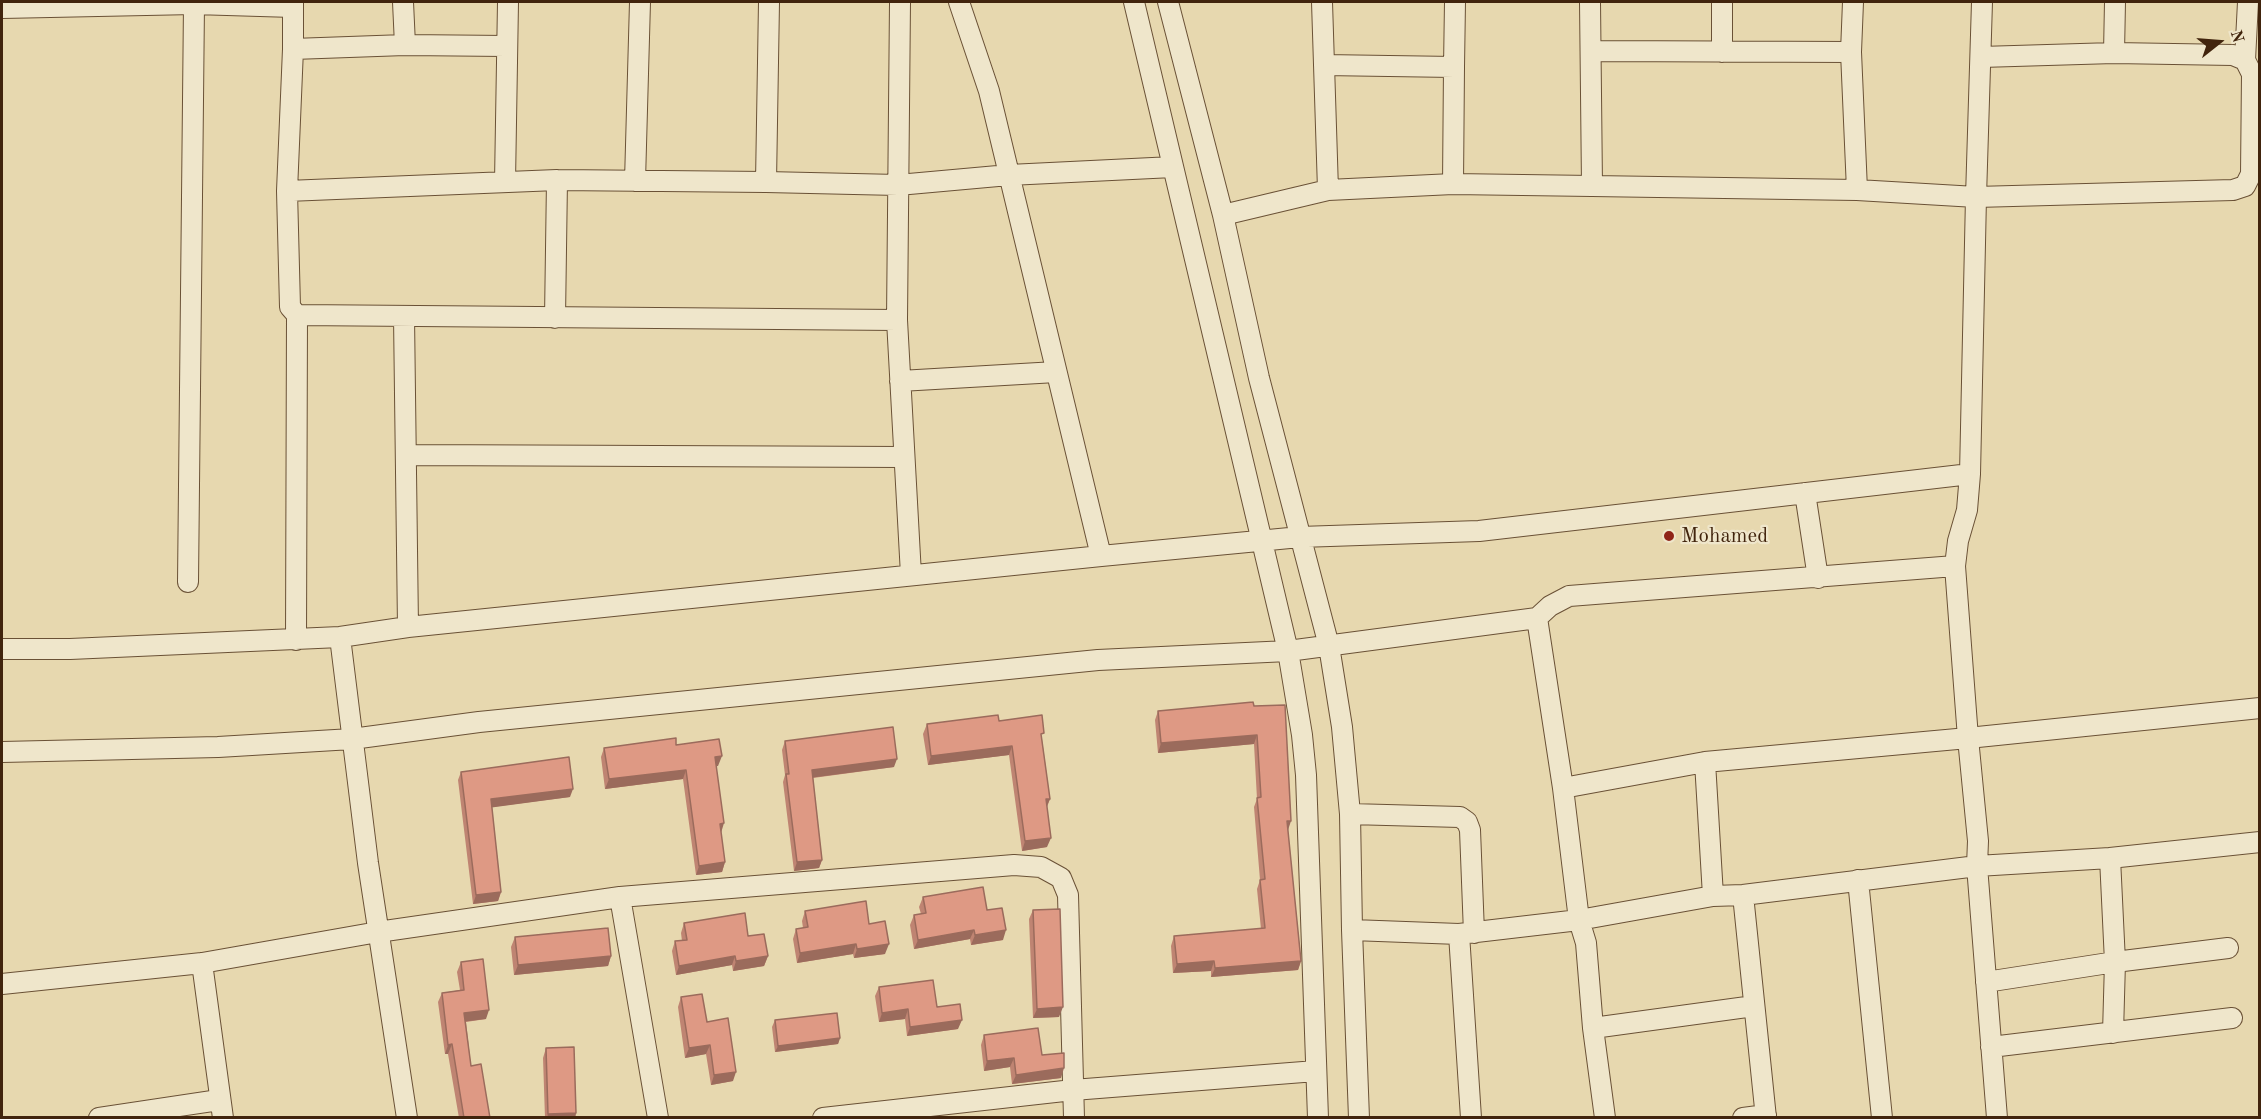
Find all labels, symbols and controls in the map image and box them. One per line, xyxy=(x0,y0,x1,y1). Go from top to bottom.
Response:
north arrow xyxy=(2189,12,2249,72)
text: N xyxy=(2227,29,2246,45)
place label: Mohamed xyxy=(1681,523,1768,549)
marker: Mohamed xyxy=(1662,529,1676,543)

